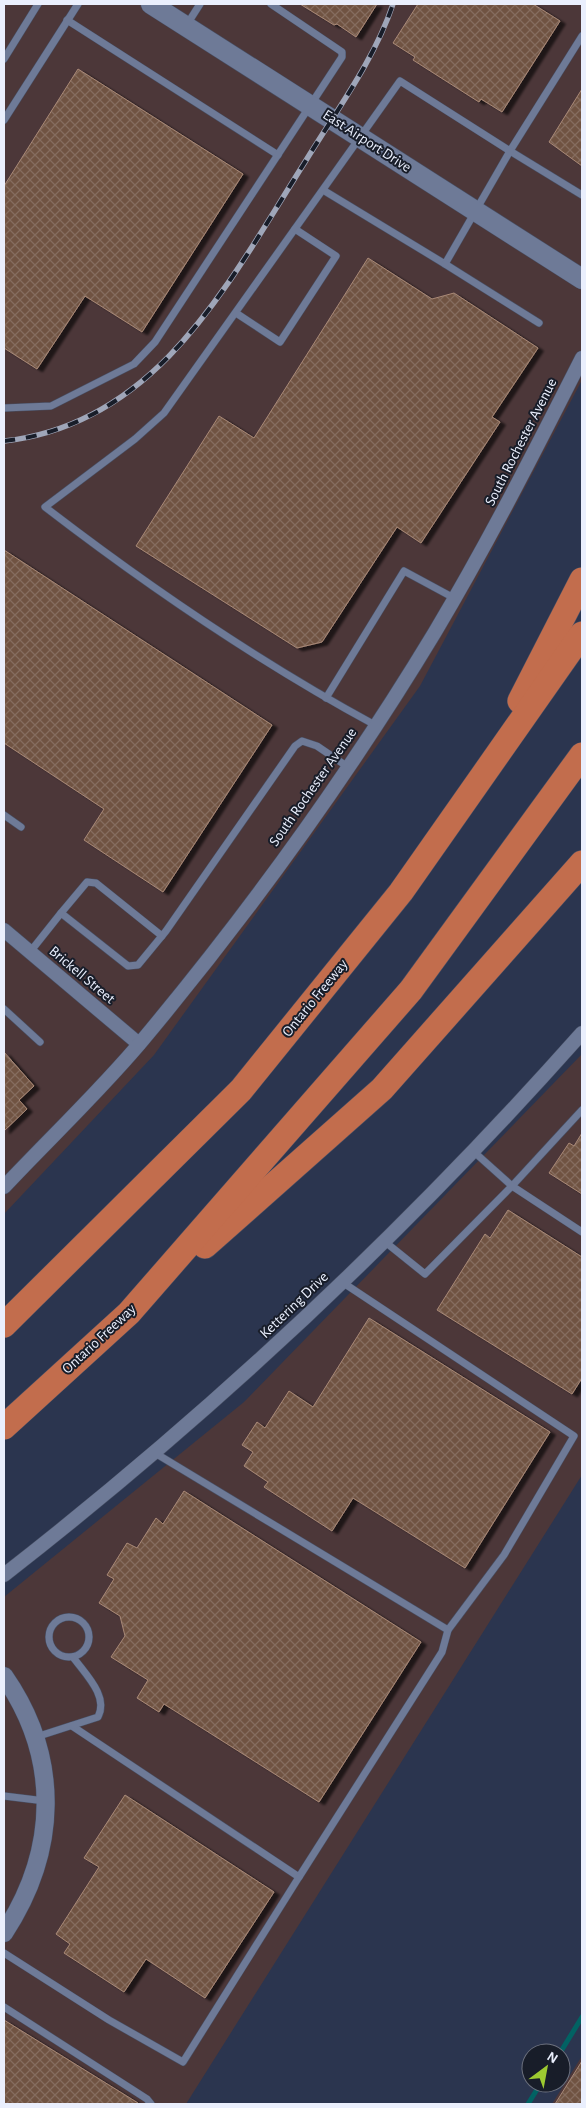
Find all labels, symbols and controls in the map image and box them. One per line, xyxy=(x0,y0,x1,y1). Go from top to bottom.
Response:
street label: East Airport Drive xyxy=(320,107,414,175)
street label: South Rochester Avenue xyxy=(482,376,560,508)
street label: South Rochester Avenue xyxy=(267,725,360,849)
street label: Brickell Street xyxy=(46,943,118,1007)
street label: Ontario Freeway xyxy=(279,956,351,1040)
street label: Kettering Drive xyxy=(257,1269,331,1341)
street label: Ontario Freeway xyxy=(59,1301,139,1377)
north arrow xyxy=(521,2043,571,2093)
text: N xyxy=(545,2049,560,2066)

